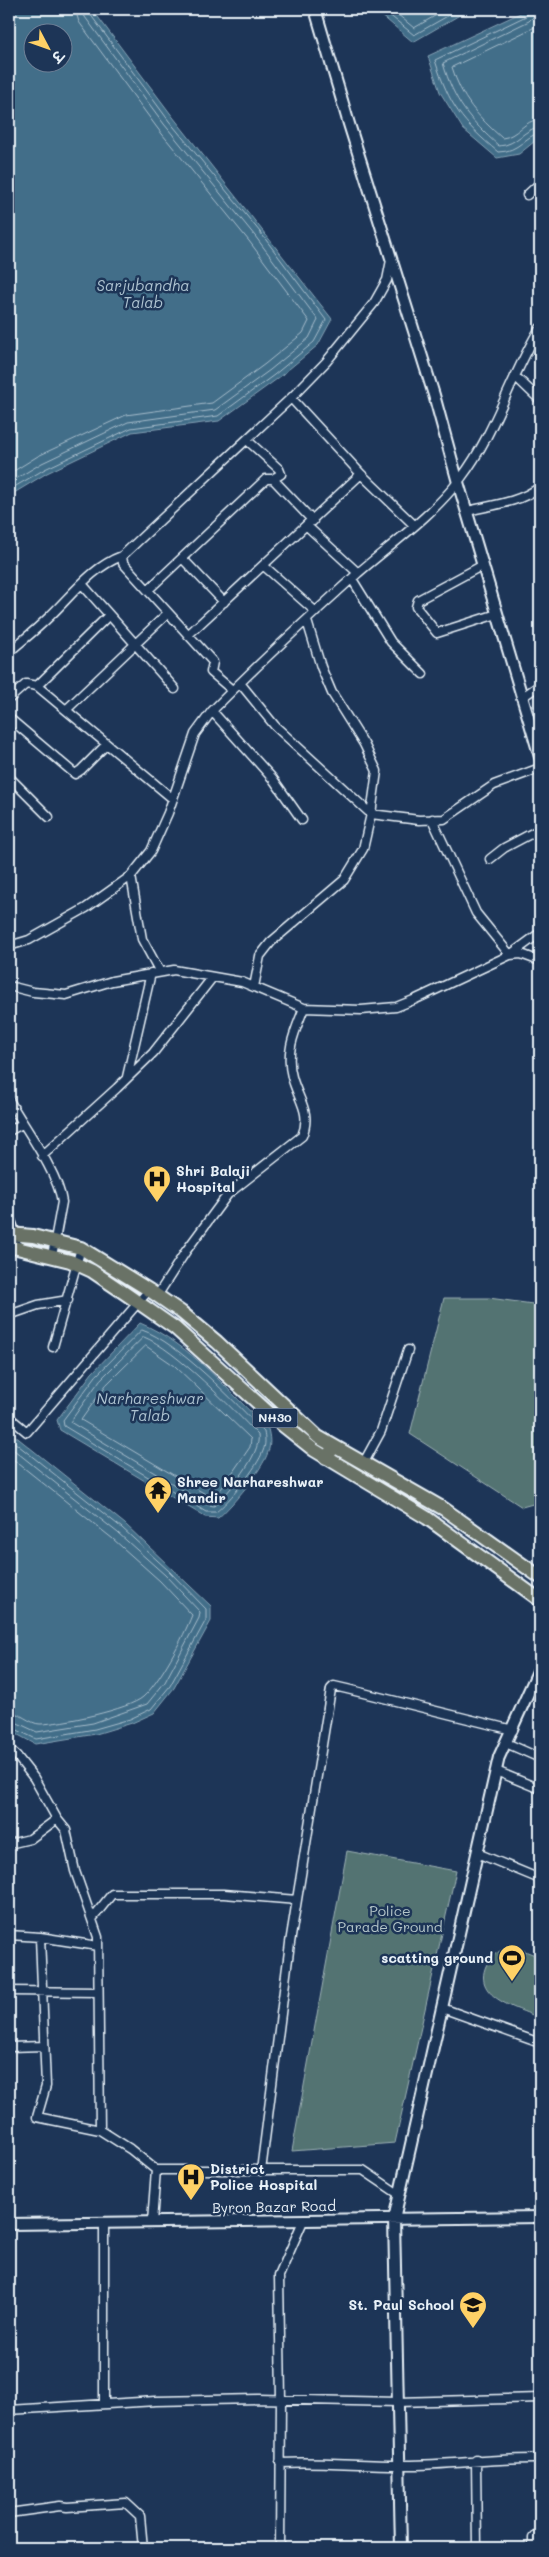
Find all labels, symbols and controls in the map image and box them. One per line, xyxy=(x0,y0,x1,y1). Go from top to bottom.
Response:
north arrow xyxy=(22,22,72,72)
text: उ xyxy=(47,46,70,68)
water label: Sarjubandha Talab xyxy=(96,275,190,312)
place label: Shri Balaji Hospital xyxy=(176,1161,250,1196)
hospital icon: Shri Balaji Hospital xyxy=(142,1164,172,1203)
water label: Narhareshwar Talab xyxy=(97,1388,204,1425)
road number: NH30 xyxy=(252,1409,298,1428)
place label: Shree Narhareshwar Mandir xyxy=(177,1472,324,1507)
temple icon: Shree Narhareshwar Mandir xyxy=(143,1475,173,1514)
park label: Police Parade Ground xyxy=(337,1901,443,1936)
sports icon: scatting ground xyxy=(497,1943,527,1982)
place label: scatting ground xyxy=(381,1948,493,1967)
place label: District Police Hospital xyxy=(210,2159,317,2194)
hospital icon: District Police Hospital xyxy=(176,2162,206,2201)
street label: Byron Bazar Road xyxy=(212,2196,336,2217)
school or university icon: St. Paul School xyxy=(458,2290,488,2329)
place label: St. Paul School xyxy=(349,2295,454,2314)

